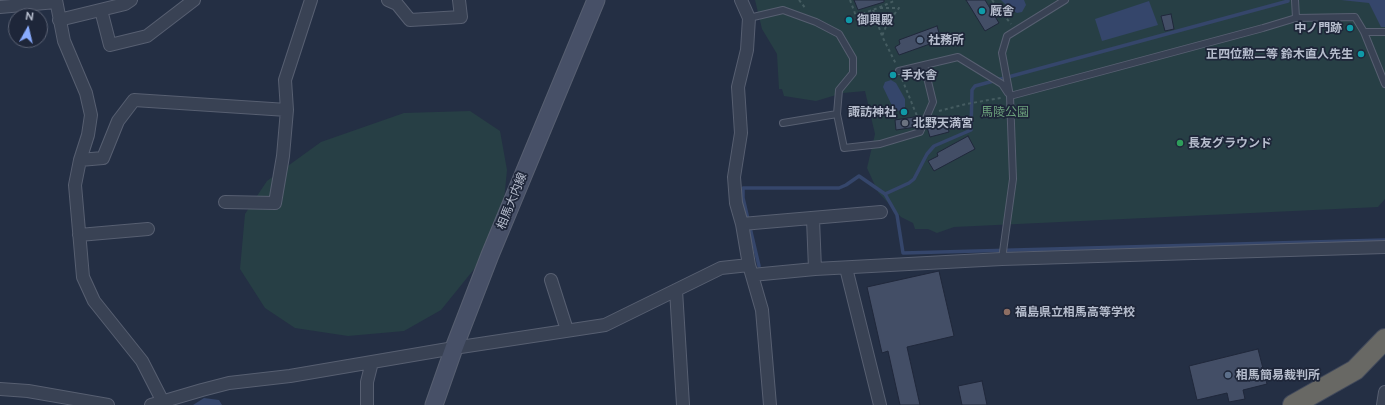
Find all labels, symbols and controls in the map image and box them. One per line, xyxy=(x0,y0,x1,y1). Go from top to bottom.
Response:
place label: 厩舎 xyxy=(990,4,1014,18)
marker: 厩舎 xyxy=(977,6,987,16)
north arrow xyxy=(8,8,48,48)
text: N xyxy=(25,10,35,24)
place label: 御興殿 xyxy=(857,13,893,27)
marker: 御興殿 xyxy=(844,15,854,25)
place label: 中ノ門跡 xyxy=(1294,21,1342,35)
marker: 中ノ門跡 xyxy=(1345,23,1355,33)
place label: 社務所 xyxy=(928,33,964,47)
marker: 社務所 xyxy=(915,35,925,45)
place label: 正四位勲二等 鈴木直人先生 xyxy=(1206,47,1353,61)
marker: 正四位勲二等 鈴木直人先生 xyxy=(1356,49,1366,59)
place label: 手水舎 xyxy=(901,68,937,82)
marker: 手水舎 xyxy=(888,70,898,80)
place label: 諏訪神社 xyxy=(848,105,896,119)
park label: 馬陵公園 xyxy=(981,105,1029,119)
marker: 諏訪神社 xyxy=(899,107,909,117)
place label: 北野天満宮 xyxy=(913,116,973,130)
marker: 北野天満宮 xyxy=(900,118,910,128)
place label: 長友グラウンド xyxy=(1188,136,1272,150)
marker: 長友グラウンド xyxy=(1175,138,1185,148)
street label: 相馬大内線 xyxy=(494,170,530,232)
place label: 福島県立相馬高等学校 xyxy=(1015,305,1135,319)
marker: 福島県立相馬高等学校 xyxy=(1002,307,1012,317)
place label: 相馬簡易裁判所 xyxy=(1236,368,1320,382)
marker: 相馬簡易裁判所 xyxy=(1223,370,1233,380)

